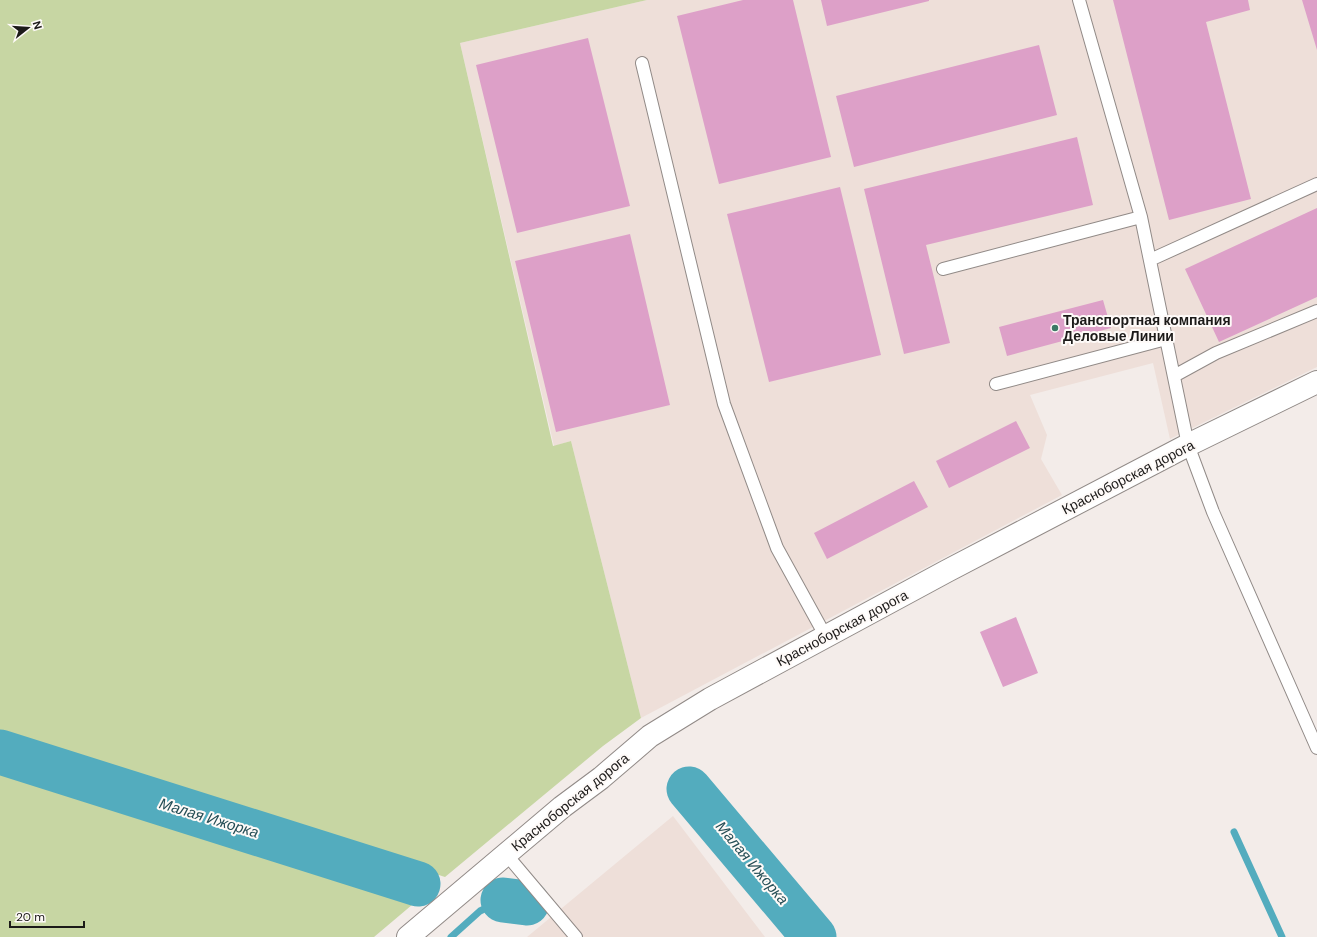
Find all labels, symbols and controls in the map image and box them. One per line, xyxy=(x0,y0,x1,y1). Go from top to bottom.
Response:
north arrow xyxy=(8,8,48,48)
text: N xyxy=(30,19,45,31)
place label: Транспортная компания Деловые Линии xyxy=(1063,311,1231,345)
marker: Транспортная компания Деловые Линии xyxy=(1050,323,1060,333)
street label: Красноборская дорога xyxy=(1059,436,1198,518)
street label: Красноборская дорога xyxy=(773,586,911,670)
street label: Красноборская дорога xyxy=(507,749,633,855)
water label: Малая Ижорка xyxy=(157,793,261,843)
water label: Малая Ижорка xyxy=(711,817,793,909)
scale bar xyxy=(10,903,84,929)
text: 20 m xyxy=(16,909,45,925)

